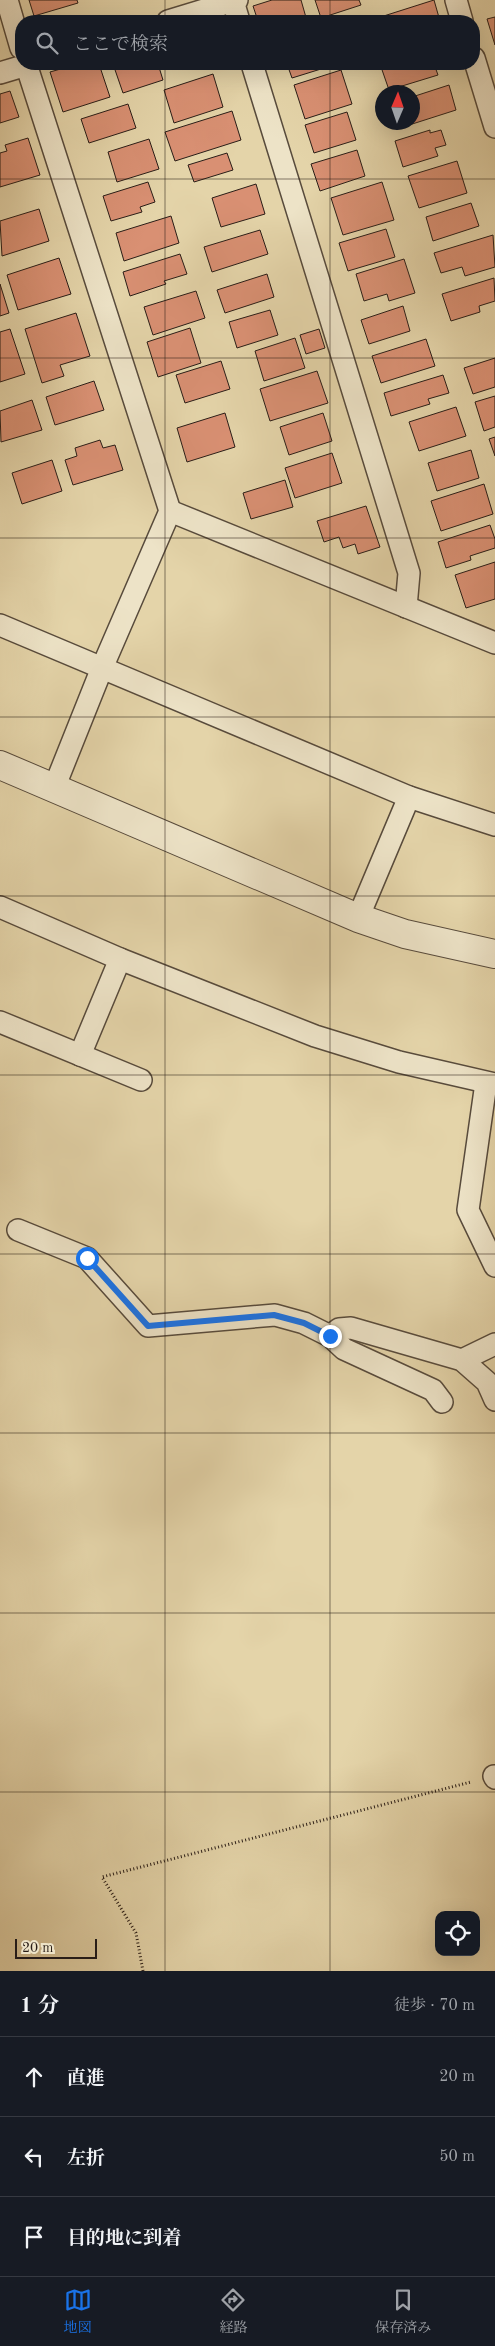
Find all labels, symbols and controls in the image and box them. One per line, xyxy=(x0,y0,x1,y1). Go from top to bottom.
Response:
search box xyxy=(15,15,480,70)
icon: search xyxy=(33,29,61,57)
text: ここで検索 xyxy=(73,36,168,55)
north arrow xyxy=(375,85,420,130)
route start xyxy=(76,1247,99,1270)
route end xyxy=(319,1325,342,1348)
map controls xyxy=(435,1911,480,1956)
button: locate xyxy=(435,1911,480,1956)
scale bar xyxy=(15,1936,98,1959)
text: 20 m xyxy=(22,1941,53,1955)
text: 1 分 xyxy=(20,1996,59,2017)
text: 徒歩 · 70 m xyxy=(394,1998,475,2014)
icon: ahead xyxy=(20,2063,48,2091)
text: 20 m xyxy=(439,2069,475,2085)
text: 直進 xyxy=(67,2070,105,2089)
icon: left xyxy=(20,2143,48,2171)
text: 50 m xyxy=(439,2149,475,2165)
text: 左折 xyxy=(67,2150,105,2169)
icon: arrive xyxy=(20,2223,48,2251)
text: 目的地に到着 xyxy=(67,2230,181,2249)
tab: 地図 xyxy=(64,2286,92,2337)
tab: 経路 xyxy=(219,2286,247,2337)
tab: 保存済み xyxy=(375,2286,431,2337)

